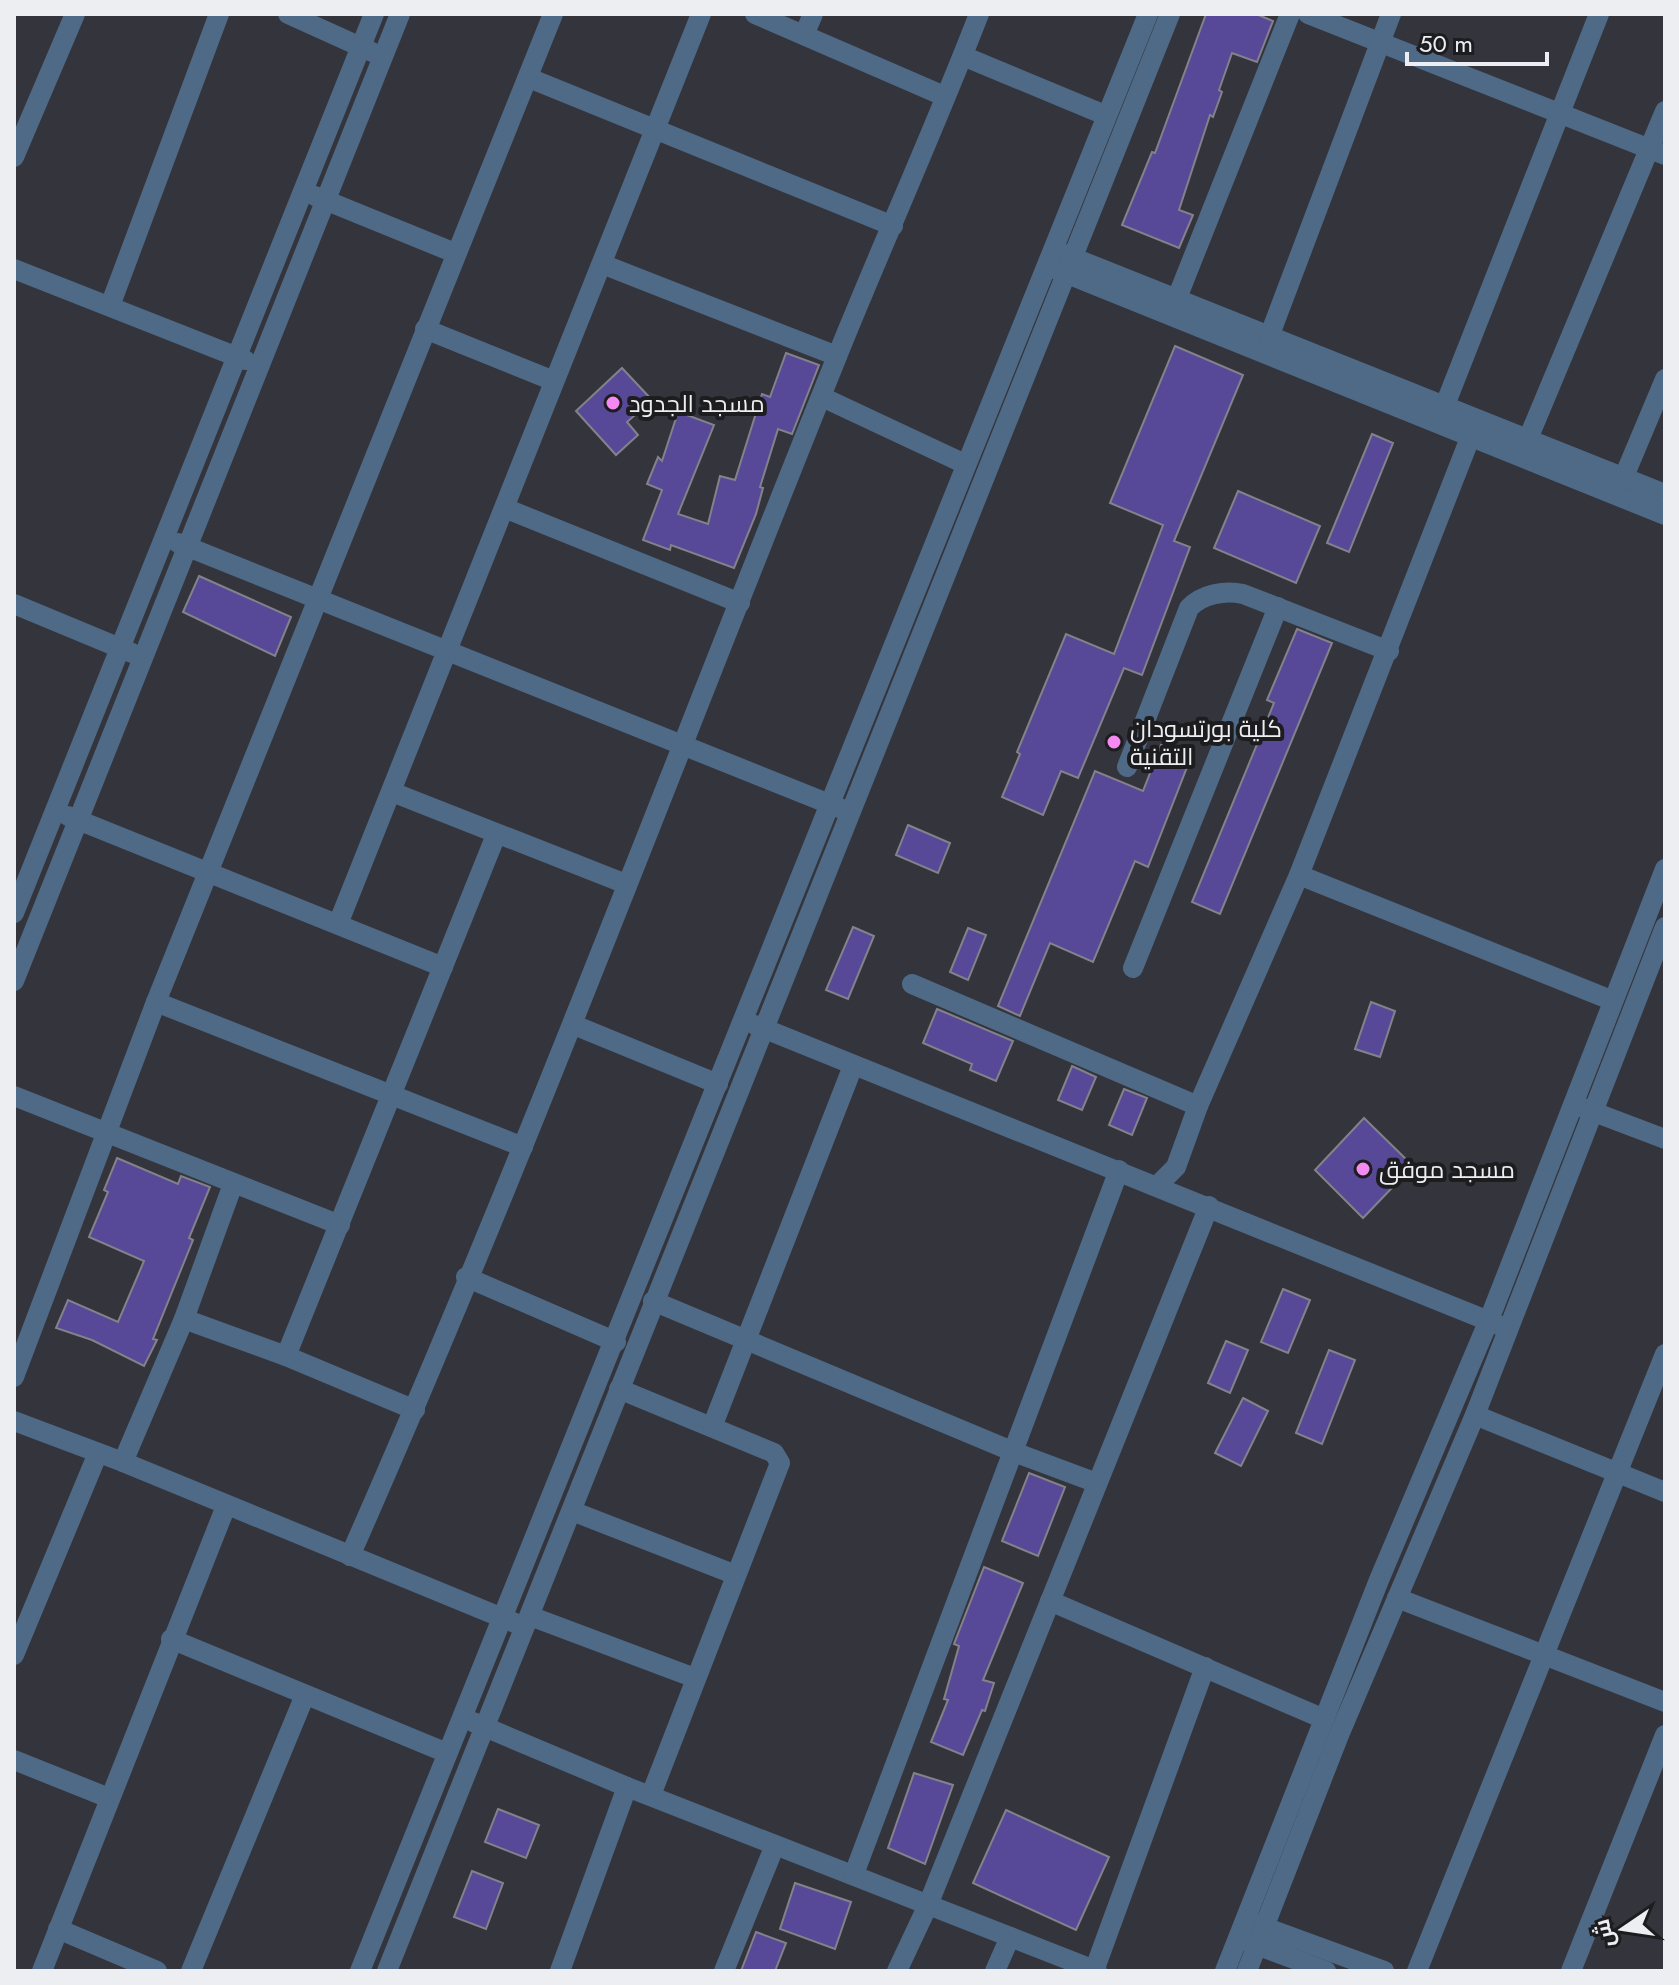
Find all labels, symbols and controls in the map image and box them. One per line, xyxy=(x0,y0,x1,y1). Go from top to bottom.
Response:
scale bar xyxy=(1407,16,1547,66)
text: 50 m xyxy=(1419,26,1473,61)
place label: مسجد الجدود xyxy=(629,386,765,421)
marker: مسجد الجدود xyxy=(604,394,622,412)
place label: كلية بورتسودان التقنية xyxy=(1130,711,1282,774)
marker: كلية بورتسودان التقنية xyxy=(1105,733,1123,751)
place label: مسجد موفق xyxy=(1379,1152,1515,1187)
marker: مسجد موفق xyxy=(1354,1160,1372,1178)
north arrow xyxy=(1583,1889,1663,1969)
text: ش xyxy=(1585,1916,1622,1951)

